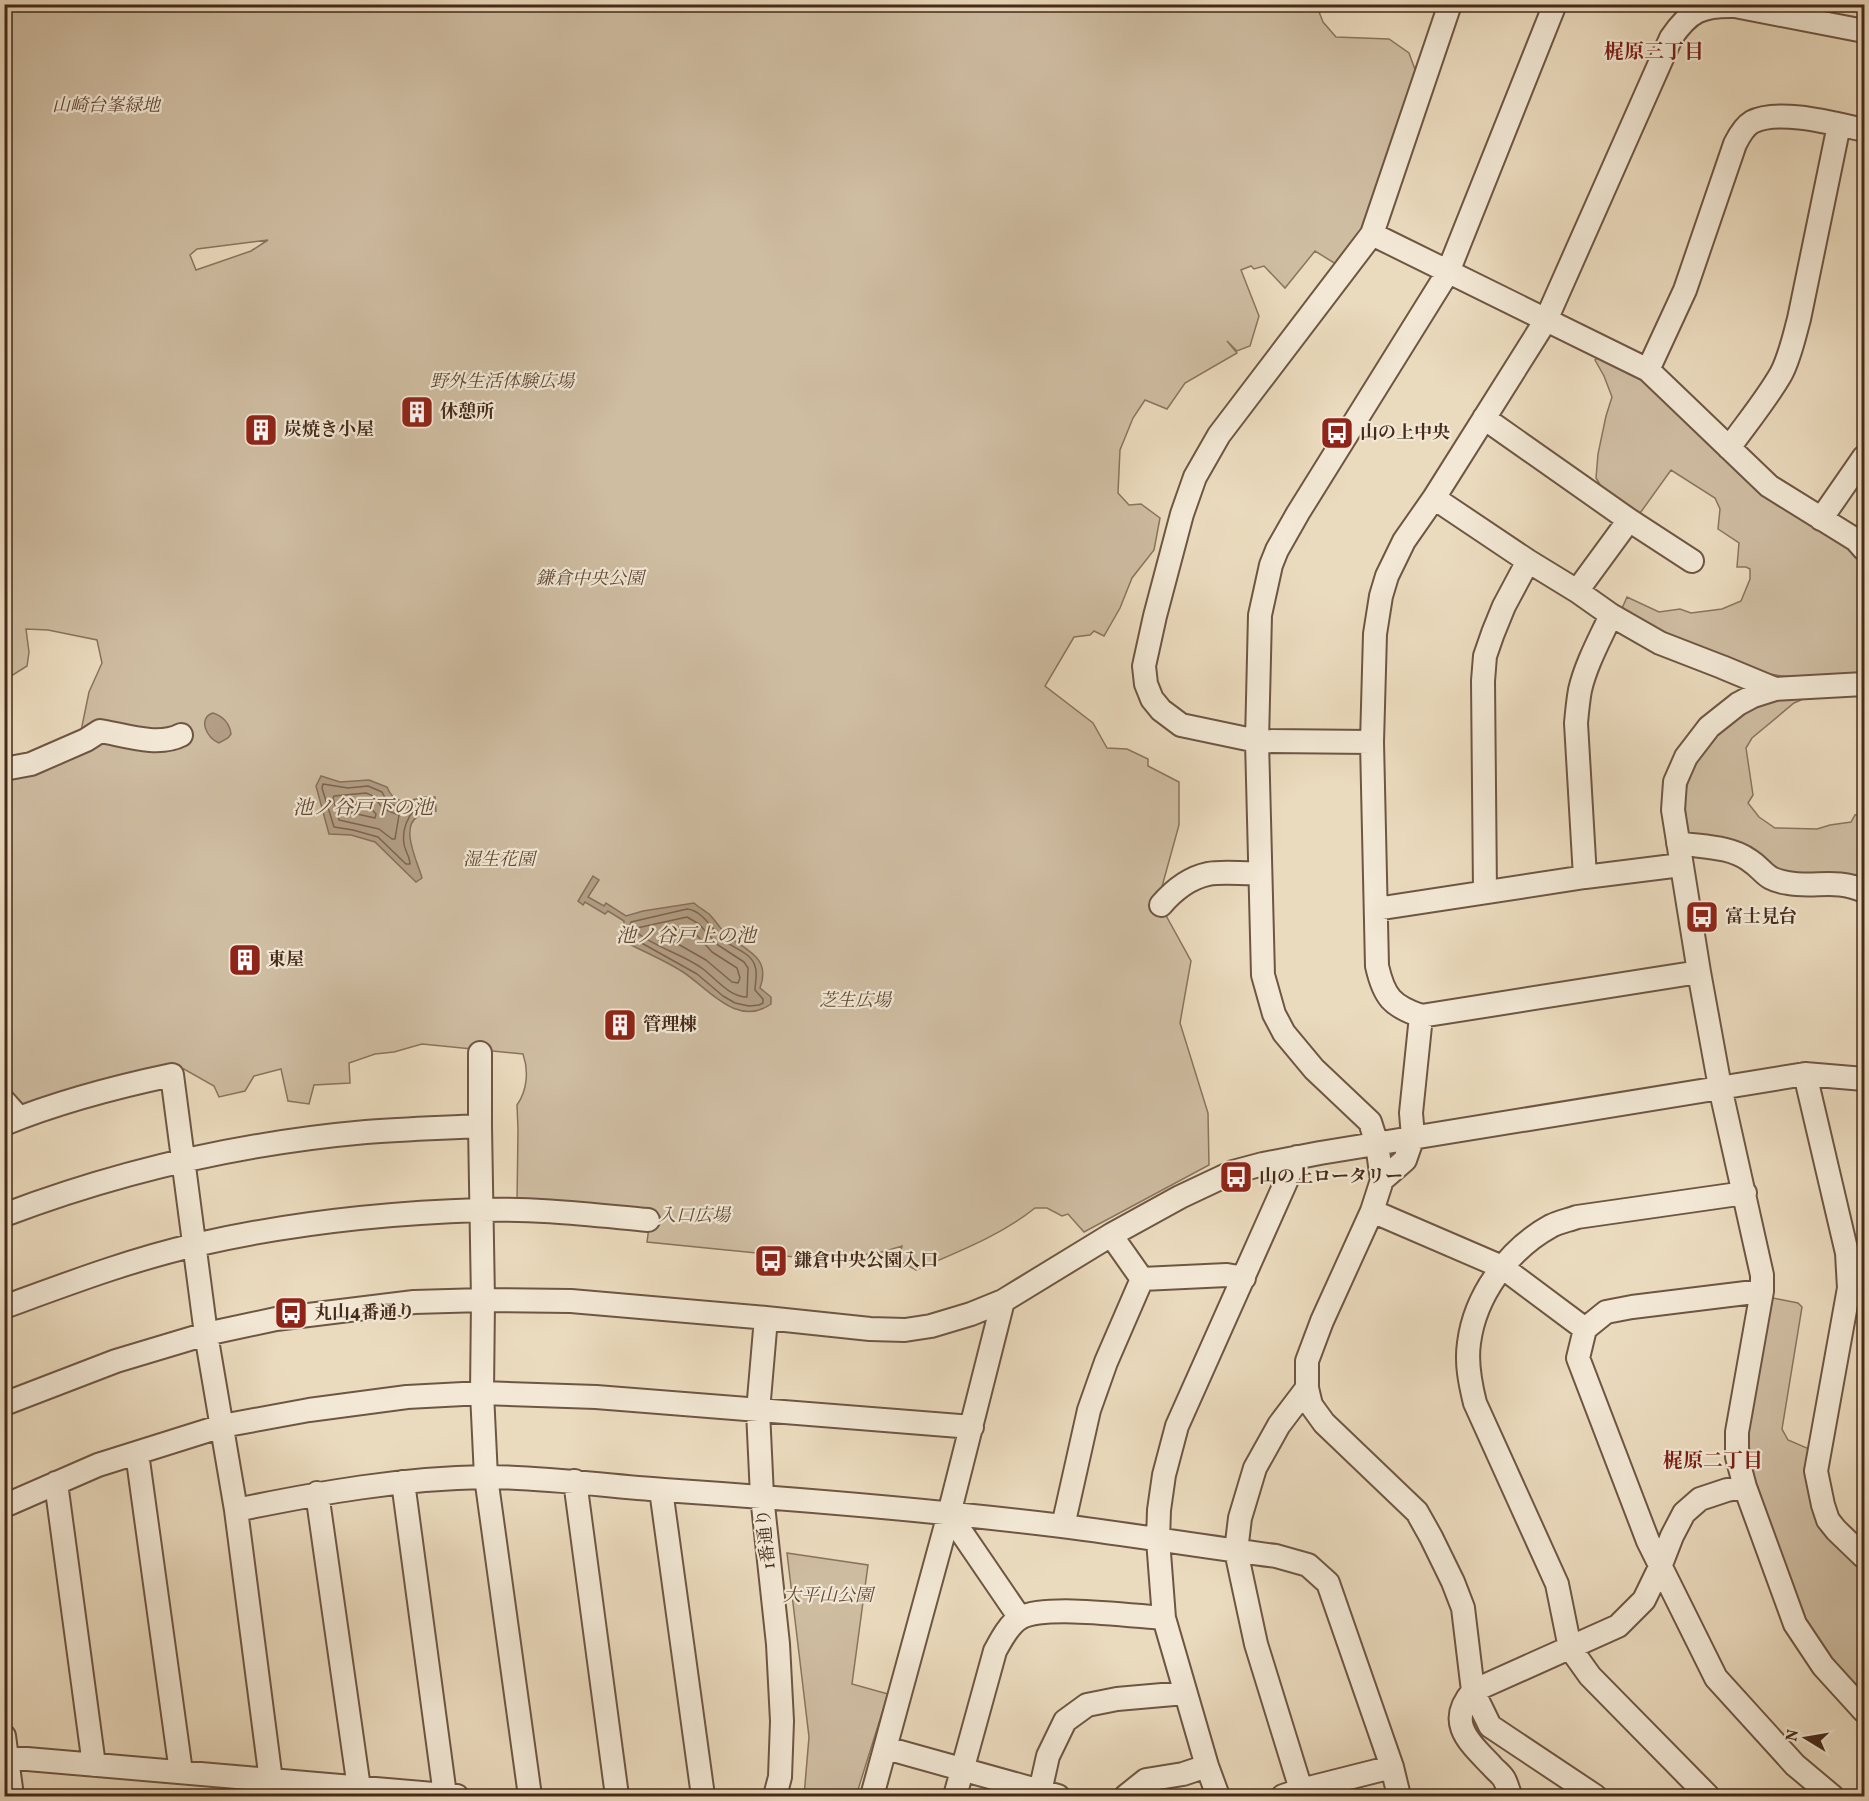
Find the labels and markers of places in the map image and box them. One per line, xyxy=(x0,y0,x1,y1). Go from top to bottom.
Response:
building icon: 休憩所 xyxy=(399,394,435,430)
place label: 休憩所 xyxy=(440,400,494,425)
building icon: 炭焼き小屋 xyxy=(243,412,279,448)
bus stop icon: 山の上中央 xyxy=(1319,415,1355,451)
place label: 炭焼き小屋 xyxy=(284,418,374,443)
place label: 山の上中央 xyxy=(1360,421,1450,446)
bus stop icon: 富士見台 xyxy=(1684,899,1720,935)
place label: 富士見台 xyxy=(1725,905,1797,930)
building icon: 東屋 xyxy=(227,942,263,978)
place label: 東屋 xyxy=(268,948,304,973)
building icon: 管理棟 xyxy=(602,1007,638,1043)
place label: 管理棟 xyxy=(643,1013,697,1038)
bus stop icon: 山の上ロータリー xyxy=(1218,1159,1254,1195)
place label: 山の上ロータリー xyxy=(1259,1165,1403,1190)
bus stop icon: 鎌倉中央公園入口 xyxy=(753,1243,789,1279)
place label: 鎌倉中央公園入口 xyxy=(794,1249,938,1274)
bus stop icon: 丸山4番通り xyxy=(273,1295,309,1331)
place label: 丸山4番通り xyxy=(314,1301,415,1326)

